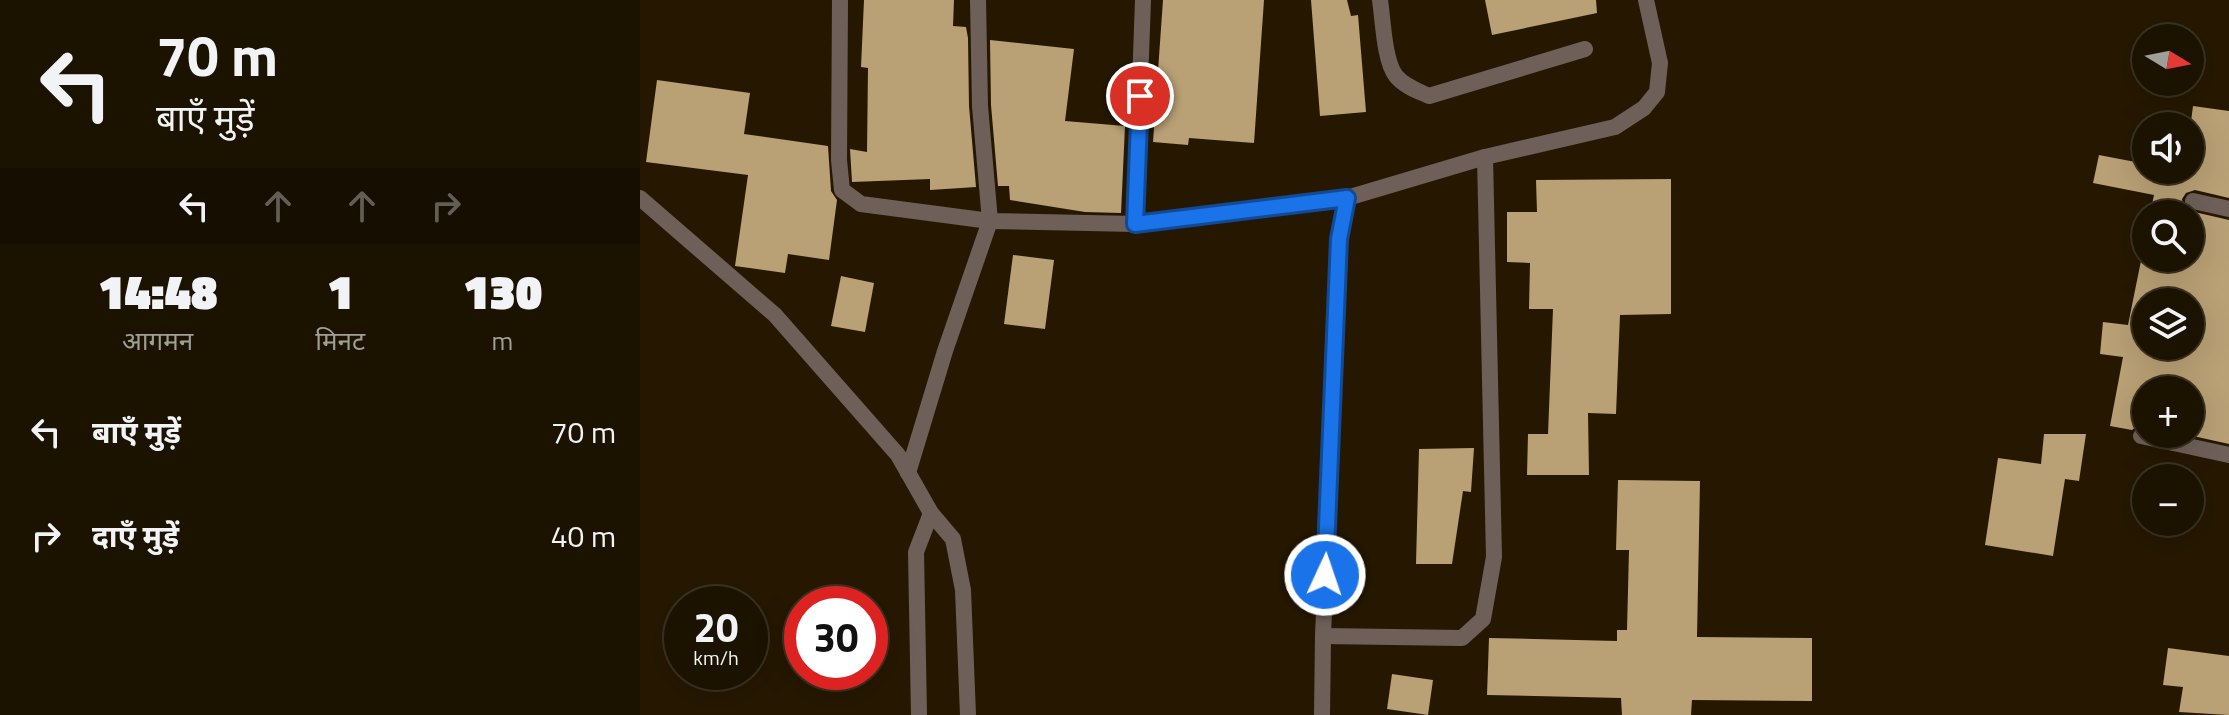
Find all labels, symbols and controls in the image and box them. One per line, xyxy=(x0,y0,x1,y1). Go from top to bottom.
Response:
text: 70 m xyxy=(156,13,278,98)
north arrow xyxy=(2132,24,2204,96)
map controls xyxy=(2132,24,2204,536)
icon: left xyxy=(24,32,128,136)
pin xyxy=(1106,62,1174,130)
icon: arrive xyxy=(1118,74,1162,118)
text: बाएँ मुड़ें xyxy=(156,90,255,145)
button: sound xyxy=(2132,112,2204,184)
icon: left xyxy=(172,184,216,228)
icon: ahead xyxy=(256,184,300,228)
icon: ahead xyxy=(340,184,384,228)
icon: right xyxy=(424,184,468,228)
button: search xyxy=(2132,200,2204,272)
text: 14:48 xyxy=(98,255,217,328)
text: 1 xyxy=(327,255,353,328)
text: 130 xyxy=(463,255,542,328)
button: layers xyxy=(2132,288,2204,360)
text: आगमन xyxy=(122,321,193,360)
text: मिनट xyxy=(315,321,365,360)
text: m xyxy=(492,321,513,360)
button: + xyxy=(2132,376,2204,448)
text: बाएँ मुड़ें xyxy=(92,409,181,455)
text: 70 m xyxy=(551,409,616,455)
icon: left xyxy=(24,410,68,454)
button: − xyxy=(2132,464,2204,536)
text: दाएँ मुड़ें xyxy=(92,513,179,559)
text: 40 m xyxy=(551,513,616,559)
icon: right xyxy=(24,514,68,558)
position arrow xyxy=(1283,533,1367,617)
speed limit sign: 30 xyxy=(784,586,888,690)
text: 20 xyxy=(694,597,738,658)
text: km/h xyxy=(693,642,739,673)

